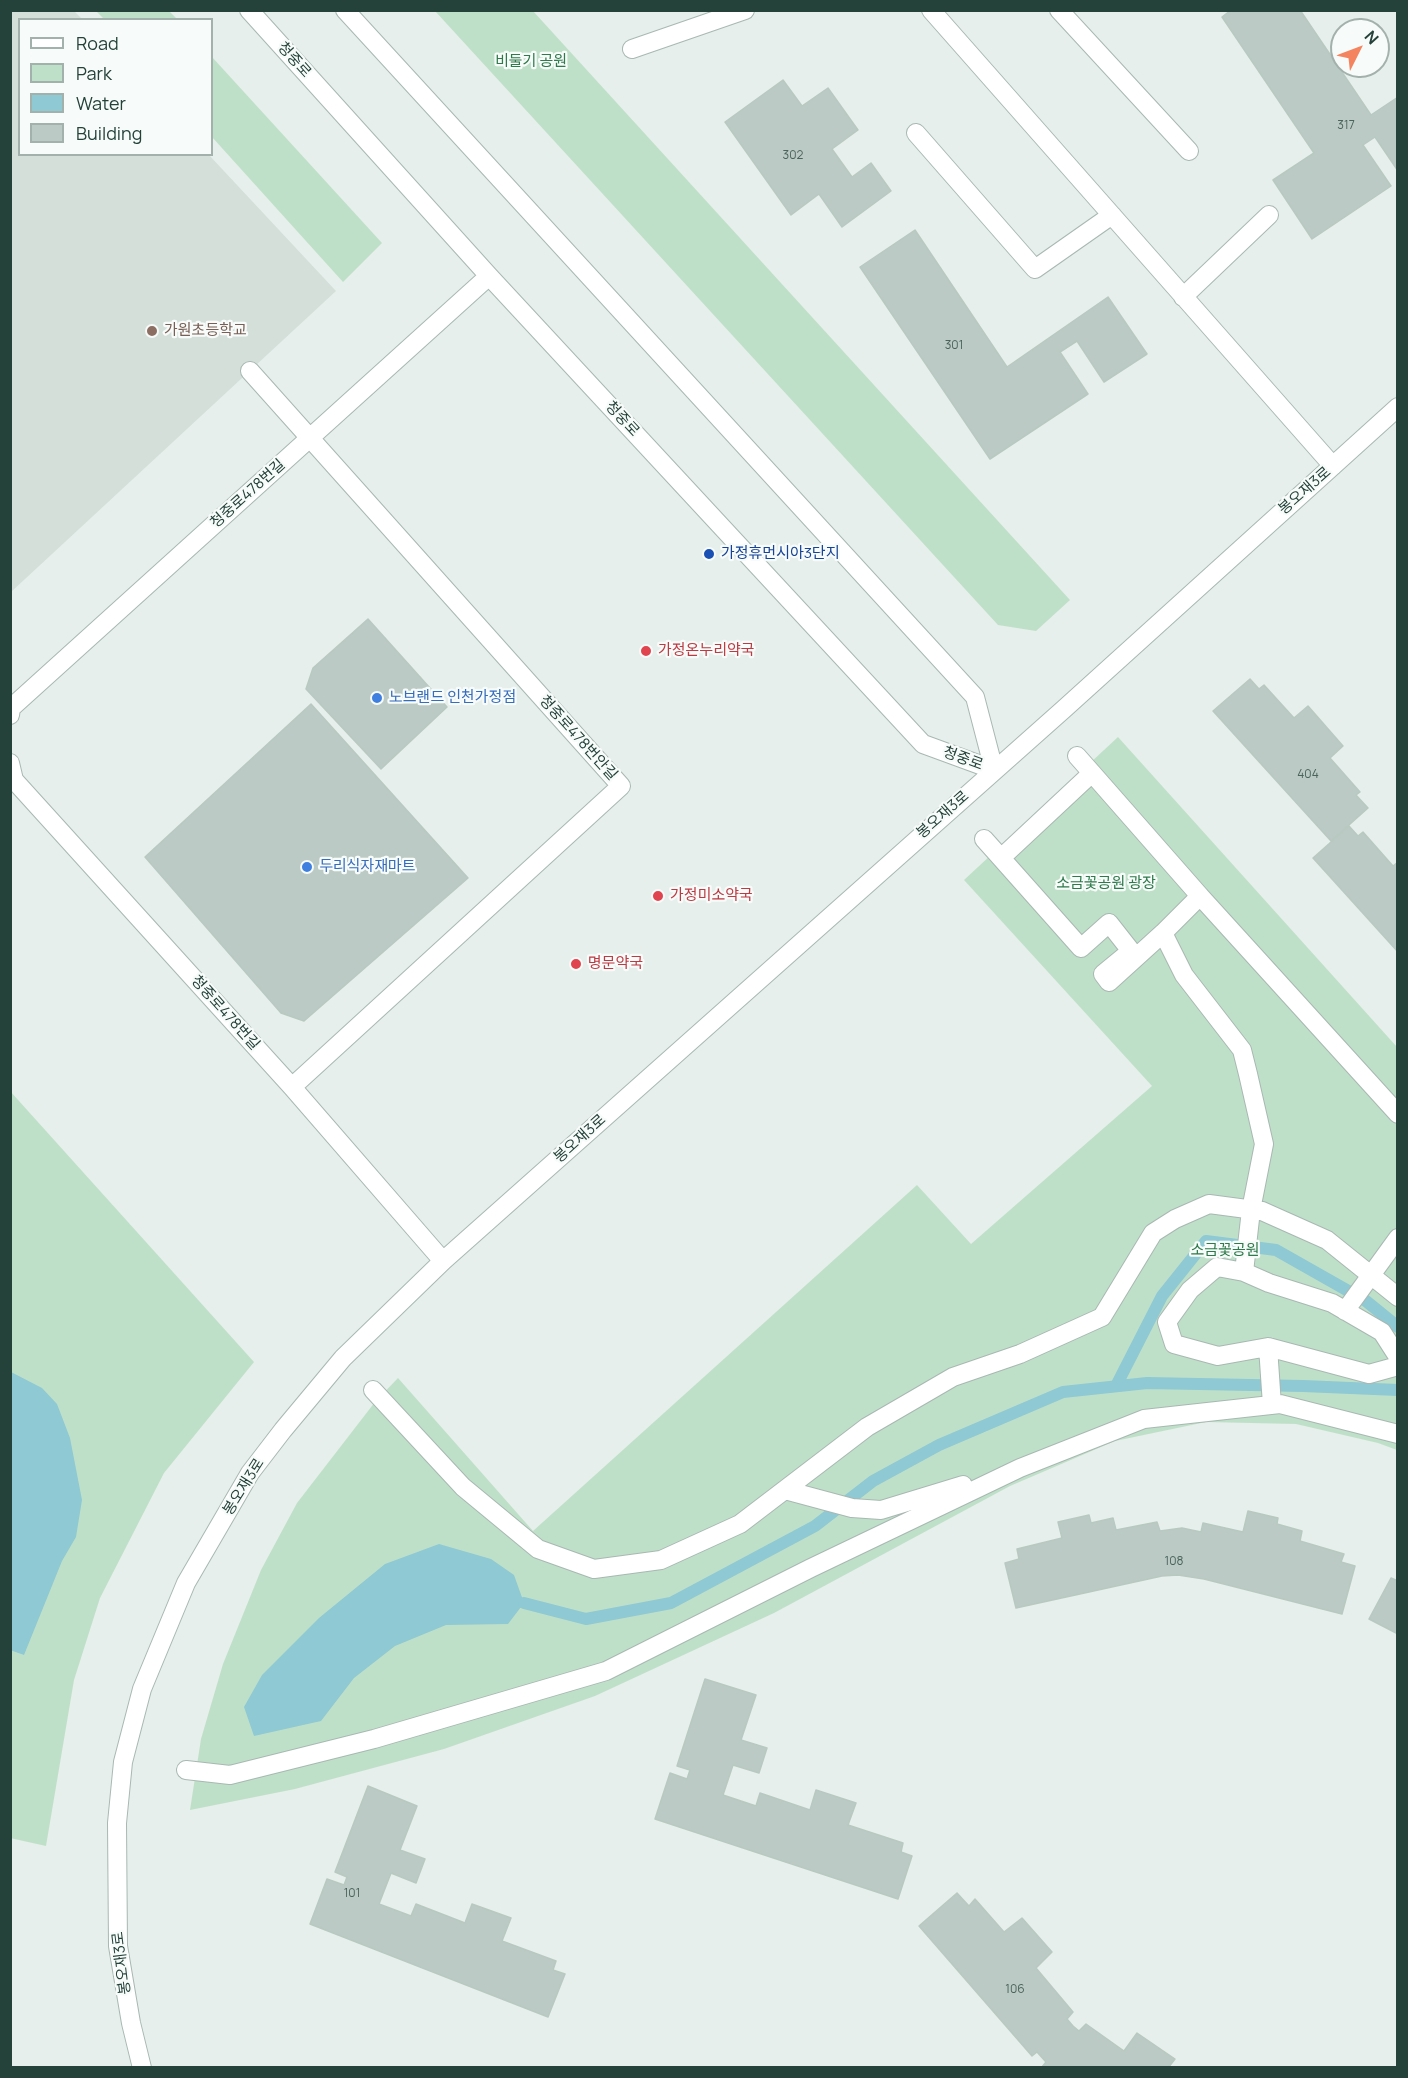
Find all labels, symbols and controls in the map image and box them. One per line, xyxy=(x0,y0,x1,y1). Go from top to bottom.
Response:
legend xyxy=(18,18,213,156)
north arrow xyxy=(1330,18,1390,78)
text: N xyxy=(1360,26,1384,49)
text: Road xyxy=(76,31,119,55)
street label: 청중로 xyxy=(273,39,315,81)
park label: 비둘기 공원 xyxy=(495,53,567,71)
text: Park xyxy=(76,61,112,85)
text: Water xyxy=(76,91,126,115)
house number: 317 xyxy=(1337,119,1355,133)
text: Building xyxy=(76,121,142,145)
house number: 302 xyxy=(783,149,803,163)
place label: 가원초등학교 xyxy=(164,322,247,340)
marker: 가원초등학교 xyxy=(145,324,159,338)
house number: 301 xyxy=(945,339,963,353)
street label: 청중로 xyxy=(601,398,643,440)
street label: 청중로478번길 xyxy=(207,456,289,532)
street label: 봉오재3로 xyxy=(1275,463,1335,519)
place label: 가정휴먼시아3단지 xyxy=(721,545,840,563)
marker: 가정휴먼시아3단지 xyxy=(702,547,716,561)
place label: 가정온누리약국 xyxy=(658,642,755,660)
marker: 가정온누리약국 xyxy=(639,644,653,658)
place label: 노브랜드 인천가정점 xyxy=(389,689,516,707)
marker: 노브랜드 인천가정점 xyxy=(370,691,384,705)
street label: 청중로478번안길 xyxy=(535,692,621,784)
street label: 청중로 xyxy=(940,743,986,775)
house number: 404 xyxy=(1297,768,1319,782)
street label: 봉오재3로 xyxy=(913,787,973,843)
place label: 두리식자재마트 xyxy=(319,858,416,876)
marker: 두리식자재마트 xyxy=(300,860,314,874)
park label: 소금꽃공원 광장 xyxy=(1056,875,1156,893)
place label: 가정미소약국 xyxy=(670,887,753,905)
marker: 가정미소약국 xyxy=(651,889,665,903)
place label: 명문약국 xyxy=(588,955,643,973)
marker: 명문약국 xyxy=(569,957,583,971)
street label: 청중로478번길 xyxy=(187,972,263,1054)
street label: 봉오재3로 xyxy=(550,1111,610,1167)
park label: 소금꽃공원 xyxy=(1191,1242,1259,1260)
street label: 봉오재3로 xyxy=(220,1455,268,1519)
house number: 108 xyxy=(1165,1555,1183,1569)
house number: 101 xyxy=(344,1887,360,1901)
street label: 봉오재3로 xyxy=(109,1930,135,1996)
house number: 106 xyxy=(1005,1983,1025,1997)

